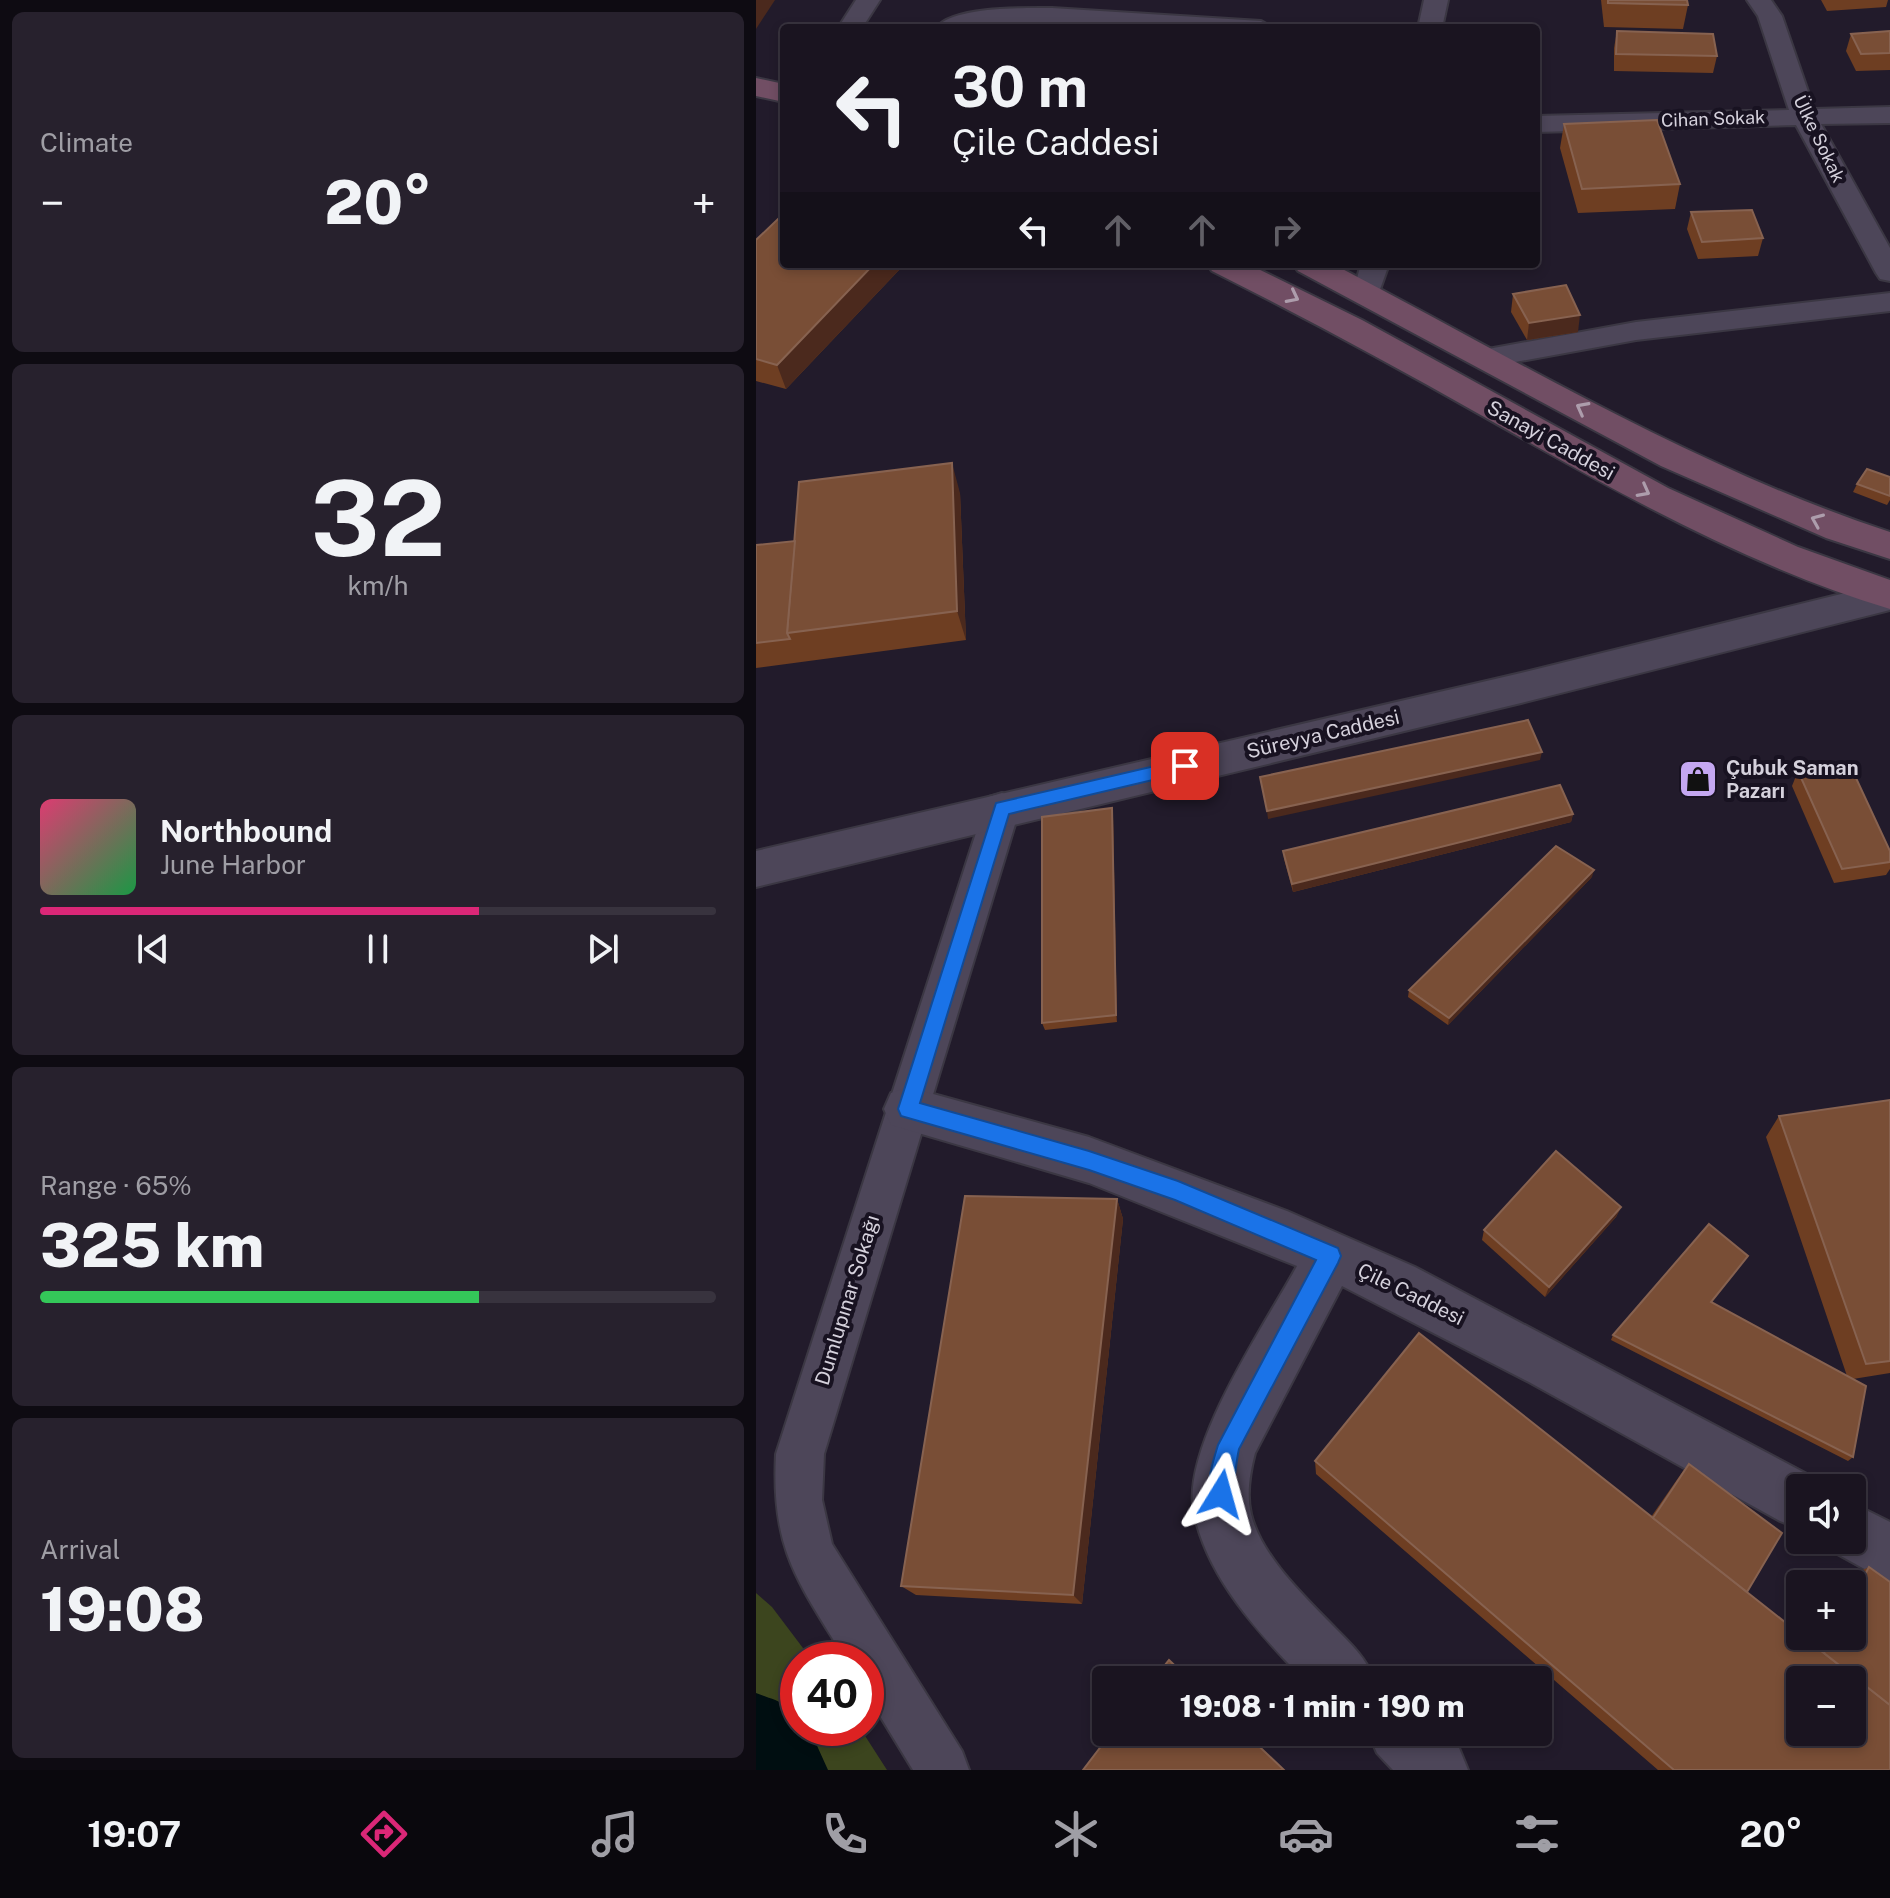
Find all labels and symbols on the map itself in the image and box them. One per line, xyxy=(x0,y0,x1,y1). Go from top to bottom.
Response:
street label: Ülke Sokak xyxy=(1789,91,1850,186)
street label: Cihan Sokak xyxy=(1661,106,1765,131)
one-way arrow xyxy=(1285,288,1300,303)
street label: Sanayi Caddesi xyxy=(1483,395,1619,485)
one-way arrow xyxy=(1576,402,1591,417)
one-way arrow xyxy=(1635,481,1650,496)
one-way arrow xyxy=(1811,514,1825,530)
street label: Süreyya Caddesi xyxy=(1244,705,1402,763)
pin xyxy=(1151,732,1219,800)
place label: Çubuk Saman Pazarı xyxy=(1726,756,1859,803)
shop icon: Çubuk Saman Pazarı xyxy=(1677,758,1719,800)
street label: Dumlupınar Sokağı xyxy=(810,1212,884,1388)
street label: Çile Caddesi xyxy=(1354,1258,1468,1330)
position arrow xyxy=(1179,1452,1263,1536)
speed limit sign: 40 xyxy=(780,1642,884,1746)

